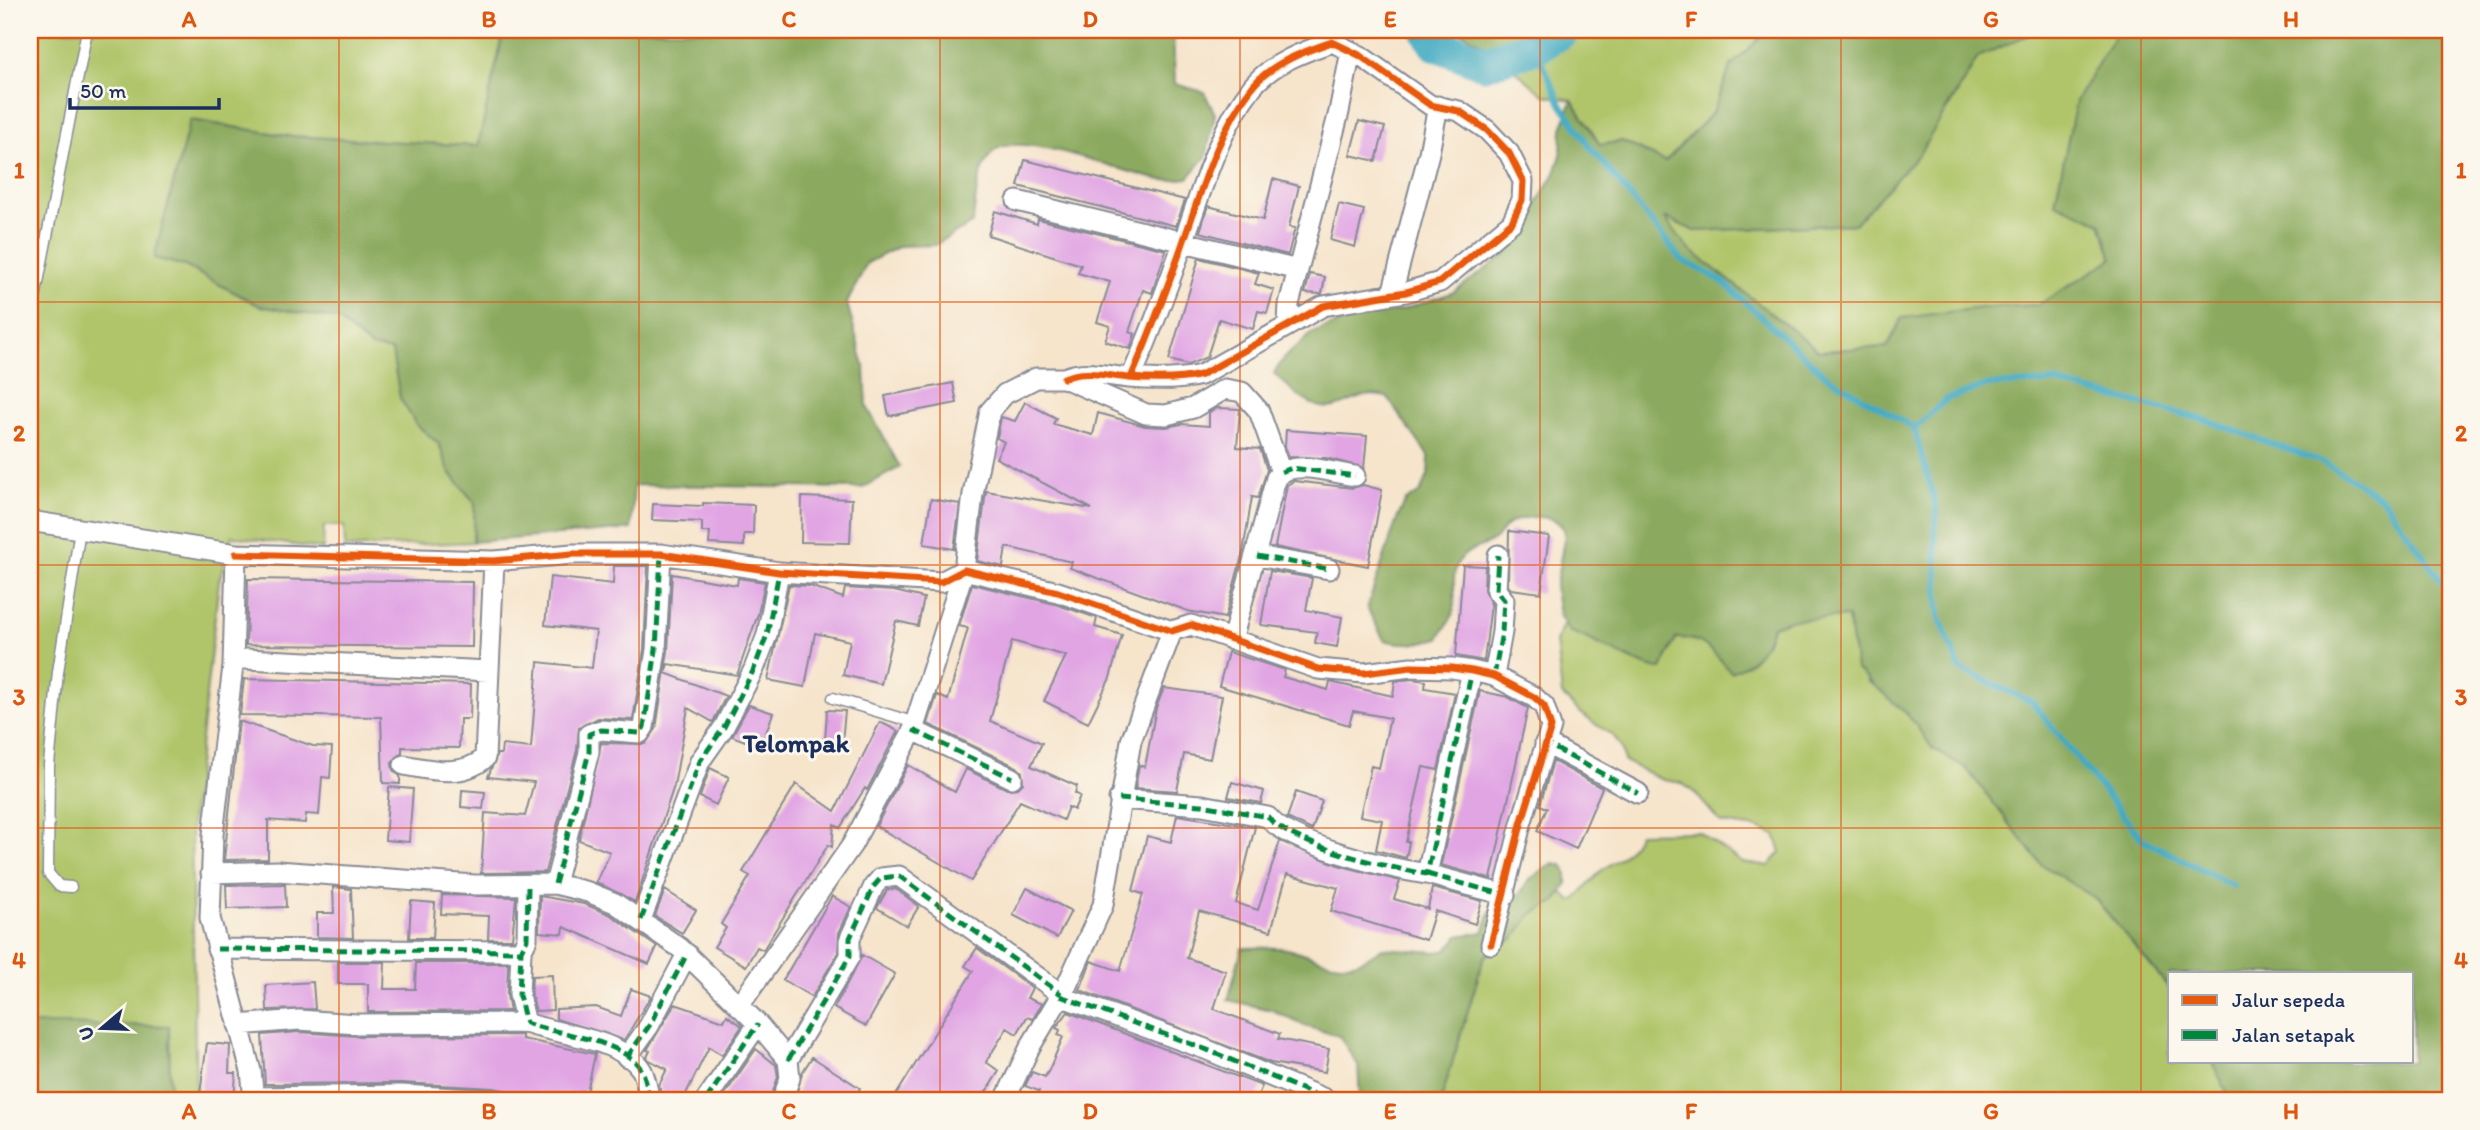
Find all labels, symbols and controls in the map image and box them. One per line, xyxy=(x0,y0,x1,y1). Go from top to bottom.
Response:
text: A xyxy=(181,5,197,33)
text: B xyxy=(482,5,497,33)
text: C xyxy=(782,5,797,33)
text: D xyxy=(1082,5,1098,33)
text: E xyxy=(1384,5,1397,33)
text: F xyxy=(1685,5,1698,33)
text: G xyxy=(1983,5,1999,33)
text: H xyxy=(2283,5,2299,33)
scale bar xyxy=(70,66,219,110)
text: 50 m xyxy=(80,78,127,103)
text: 1 xyxy=(14,156,25,184)
text: 1 xyxy=(2456,156,2467,184)
text: 2 xyxy=(13,419,26,447)
text: 2 xyxy=(2455,419,2468,447)
text: 3 xyxy=(13,683,26,711)
text: 3 xyxy=(2455,683,2468,711)
district label: Telompak xyxy=(742,727,850,759)
text: 4 xyxy=(12,946,26,974)
text: 4 xyxy=(2454,946,2468,974)
legend xyxy=(2168,972,2414,1064)
text: Jalur sepeda xyxy=(2232,987,2345,1012)
north arrow xyxy=(66,993,136,1064)
text: Jalan setapak xyxy=(2232,1022,2355,1047)
text: U xyxy=(73,1024,99,1043)
text: A xyxy=(181,1097,197,1125)
text: B xyxy=(482,1097,497,1125)
text: C xyxy=(782,1097,797,1125)
text: D xyxy=(1082,1097,1098,1125)
text: E xyxy=(1384,1097,1397,1125)
text: F xyxy=(1685,1097,1698,1125)
text: G xyxy=(1983,1097,1999,1125)
text: H xyxy=(2283,1097,2299,1125)

